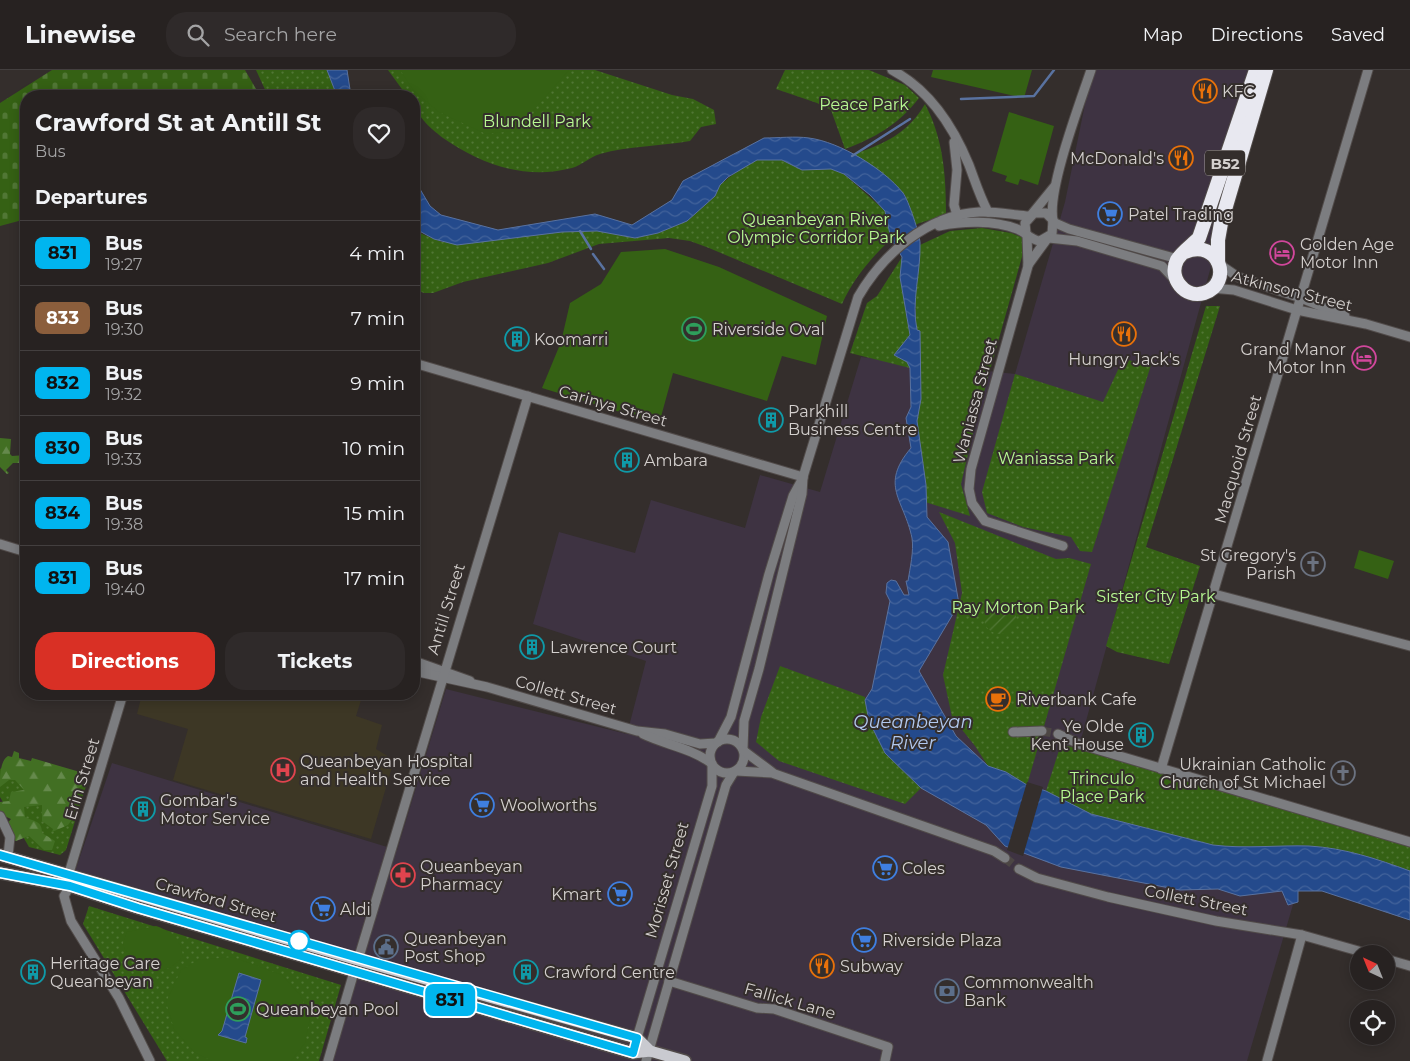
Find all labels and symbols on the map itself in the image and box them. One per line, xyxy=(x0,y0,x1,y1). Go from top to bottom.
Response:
restaurant icon: KFC xyxy=(1192,78,1218,104)
place label: KFC xyxy=(1222,82,1255,101)
park label: Peace Park xyxy=(819,95,909,114)
park label: Blundell Park xyxy=(483,112,591,131)
restaurant icon: McDonald's xyxy=(1168,145,1194,171)
place label: McDonald's xyxy=(1070,149,1164,168)
road number: B52 xyxy=(1205,150,1245,176)
supermarket icon: Patel Trading xyxy=(1097,201,1123,227)
place label: Patel Trading xyxy=(1128,205,1234,224)
park label: Queanbeyan River Olympic Corridor Park xyxy=(727,210,905,247)
place label: Golden Age Motor Inn xyxy=(1300,235,1394,272)
hotel icon: Golden Age Motor Inn xyxy=(1269,240,1295,266)
street label: Atkinson Street xyxy=(1230,267,1355,315)
sports icon: Riverside Oval xyxy=(681,316,707,342)
place label: Riverside Oval xyxy=(712,320,825,339)
restaurant icon: Hungry Jack's xyxy=(1111,321,1137,347)
building icon: Koomarri xyxy=(504,326,530,352)
place label: Koomarri xyxy=(534,330,608,349)
street label: Waniassa Street xyxy=(949,336,1001,466)
place label: Grand Manor Motor Inn xyxy=(1241,340,1346,377)
hotel icon: Grand Manor Motor Inn xyxy=(1351,345,1377,371)
place label: Hungry Jack's xyxy=(1068,350,1180,369)
street label: Carinya Street xyxy=(556,381,670,431)
street label: Macquoid Street xyxy=(1211,392,1266,526)
place label: Parkhill Business Centre xyxy=(788,402,917,439)
building icon: Parkhill Business Centre xyxy=(758,407,784,433)
building icon: Ambara xyxy=(614,447,640,473)
park label: Waniassa Park xyxy=(998,449,1115,468)
place label: Ambara xyxy=(644,451,708,470)
place label: St Gregory's Parish xyxy=(1200,546,1296,583)
church icon: St Gregory's Parish xyxy=(1300,551,1326,577)
street label: Antill Street xyxy=(423,561,469,657)
park label: Sister City Park xyxy=(1096,587,1216,606)
park label: Ray Morton Park xyxy=(951,598,1085,617)
building icon: Lawrence Court xyxy=(519,634,545,660)
place label: Lawrence Court xyxy=(550,638,678,657)
street label: Collett Street xyxy=(513,671,619,719)
cafe icon: Riverbank Cafe xyxy=(985,686,1011,712)
place label: Riverbank Cafe xyxy=(1016,690,1137,709)
water label: Queanbeyan River xyxy=(853,711,973,754)
place label: Ye Olde Kent House xyxy=(1031,717,1124,754)
building icon: Ye Olde Kent House xyxy=(1128,722,1154,748)
street label: Erin Street xyxy=(61,735,104,822)
place label: Queanbeyan Hospital and Health Service xyxy=(300,752,473,789)
place label: Ukrainian Catholic Church of St Michael xyxy=(1160,755,1326,792)
hospital icon: Queanbeyan Hospital and Health Service xyxy=(270,757,296,783)
church icon: Ukrainian Catholic Church of St Michael xyxy=(1330,760,1356,786)
park label: Trinculo Place Park xyxy=(1060,769,1145,806)
place label: Gombar's Motor Service xyxy=(160,791,270,828)
supermarket icon: Woolworths xyxy=(469,792,495,818)
building icon: Gombar's Motor Service xyxy=(130,796,156,822)
place label: Woolworths xyxy=(500,796,597,815)
street label: Morisset Street xyxy=(641,819,693,940)
supermarket icon: Coles xyxy=(872,855,898,881)
place label: Queanbeyan Pharmacy xyxy=(420,857,523,894)
place label: Coles xyxy=(902,859,945,878)
pharmacy icon: Queanbeyan Pharmacy xyxy=(390,862,416,888)
street label: Crawford Street xyxy=(153,874,279,927)
supermarket icon: Kmart xyxy=(607,881,633,907)
street label: Collett Street xyxy=(1143,881,1250,919)
place label: Kmart xyxy=(551,885,602,904)
supermarket icon: Aldi xyxy=(310,896,336,922)
place label: Aldi xyxy=(340,900,371,919)
supermarket icon: Riverside Plaza xyxy=(851,927,877,953)
place label: Queanbeyan Post Shop xyxy=(404,929,507,966)
unlabelled marker xyxy=(288,930,310,952)
place label: Riverside Plaza xyxy=(882,931,1002,950)
public building icon: Queanbeyan Post Shop xyxy=(373,934,399,960)
north arrow xyxy=(1350,945,1395,990)
restaurant icon: Subway xyxy=(809,953,835,979)
place label: Heritage Care Queanbeyan xyxy=(50,954,160,991)
place label: Subway xyxy=(840,957,903,976)
building icon: Heritage Care Queanbeyan xyxy=(20,959,46,985)
building icon: Crawford Centre xyxy=(513,959,539,985)
place label: Crawford Centre xyxy=(544,963,675,982)
place label: Commonwealth Bank xyxy=(964,973,1094,1010)
bank icon: Commonwealth Bank xyxy=(934,978,960,1004)
street label: Fallick Lane xyxy=(742,979,838,1023)
line badge: 831 xyxy=(421,984,479,1016)
sports icon: Queanbeyan Pool xyxy=(225,996,251,1022)
place label: Queanbeyan Pool xyxy=(256,1000,399,1019)

